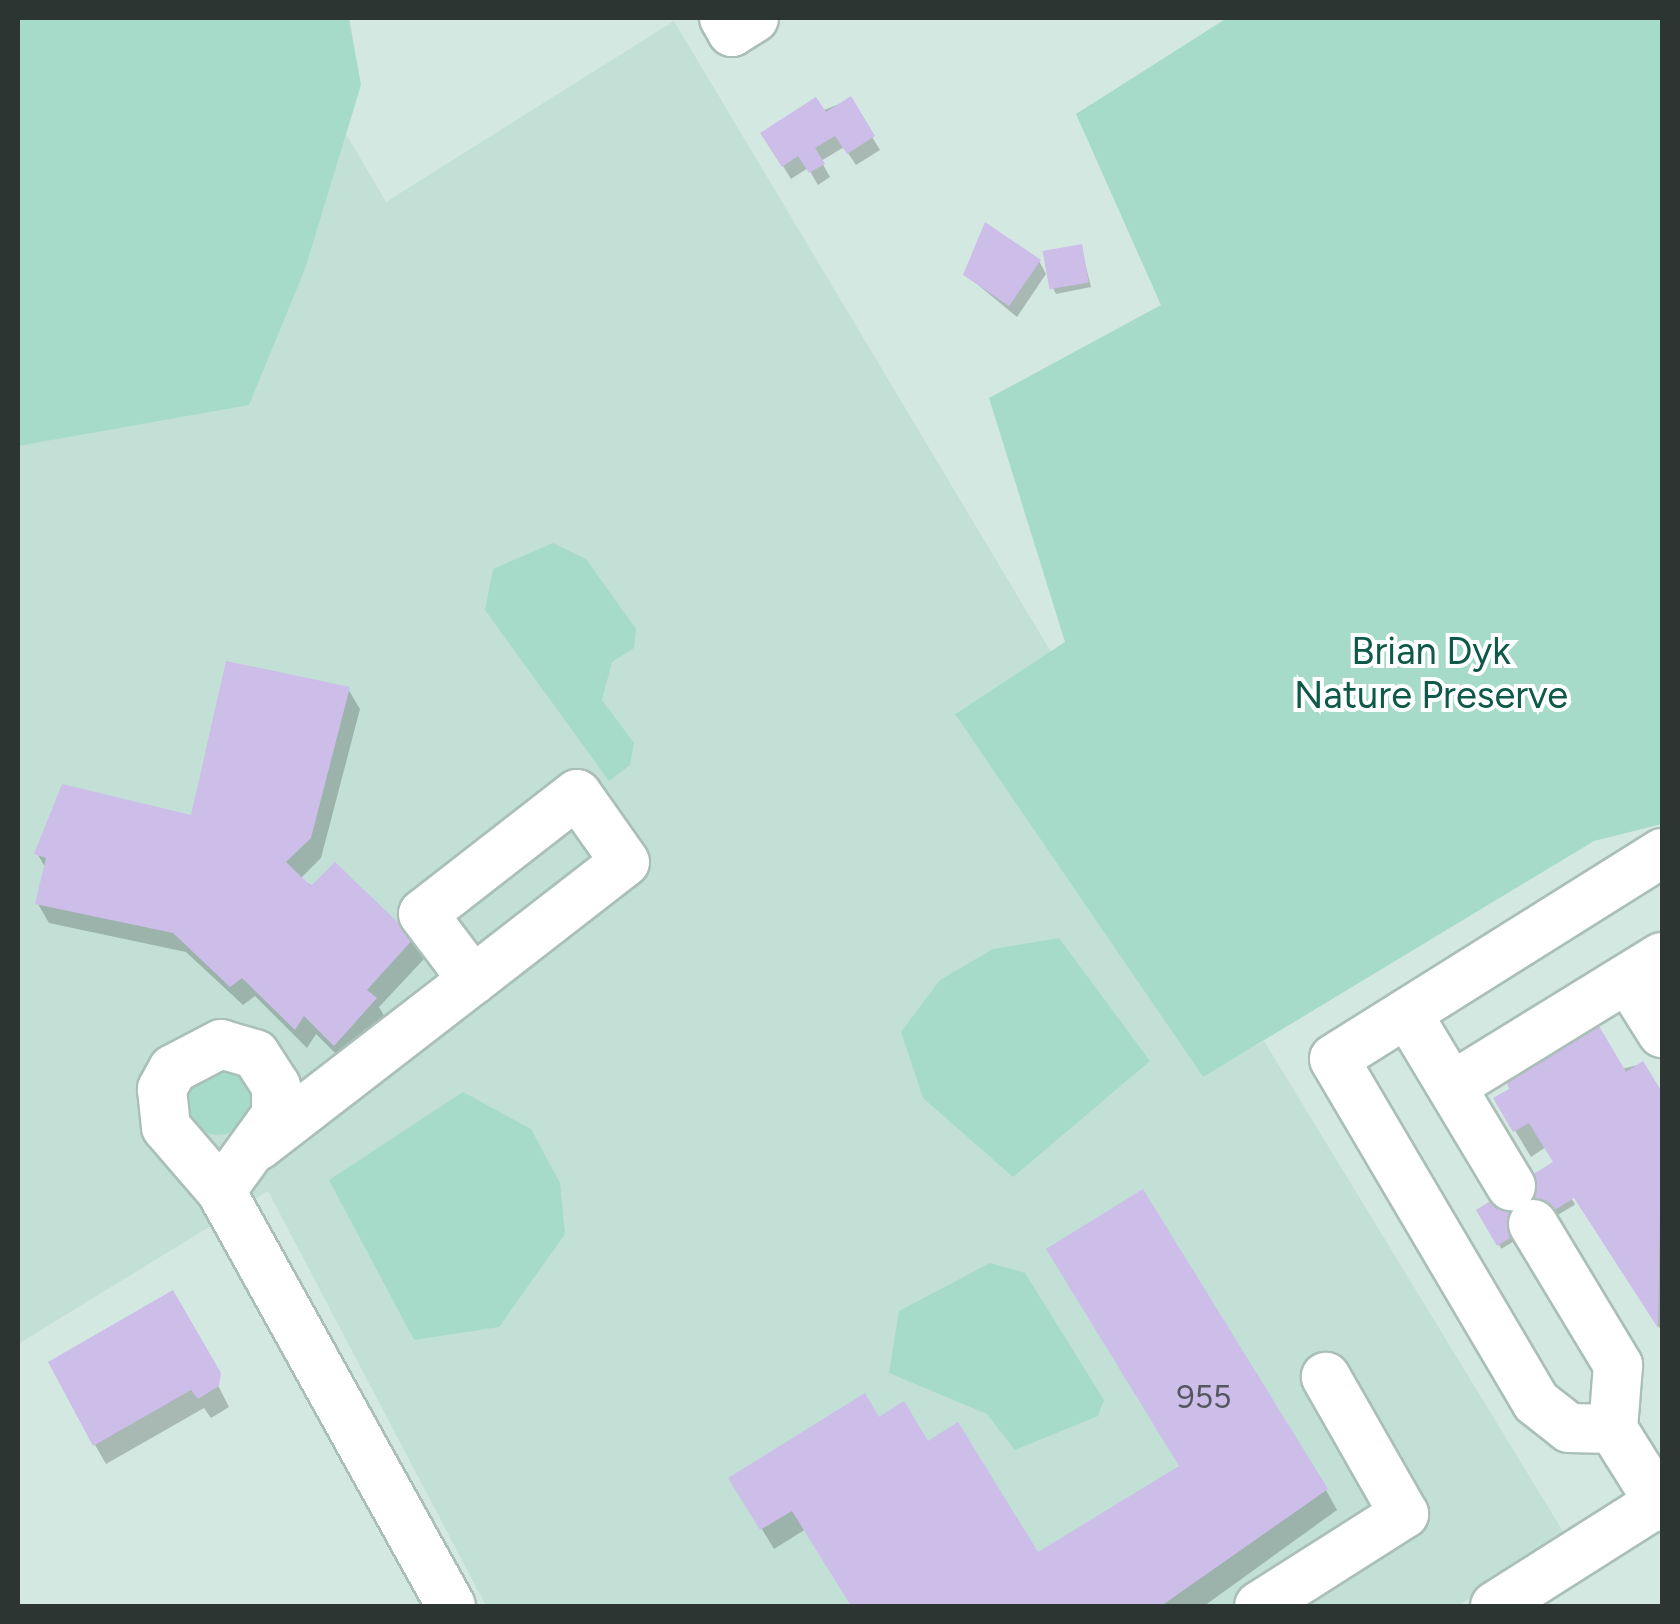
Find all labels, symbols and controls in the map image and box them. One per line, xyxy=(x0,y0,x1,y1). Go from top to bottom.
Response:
park label: Brian Dyk Nature Preserve xyxy=(1294,629,1568,718)
house number: 955 xyxy=(1177,1378,1231,1416)

